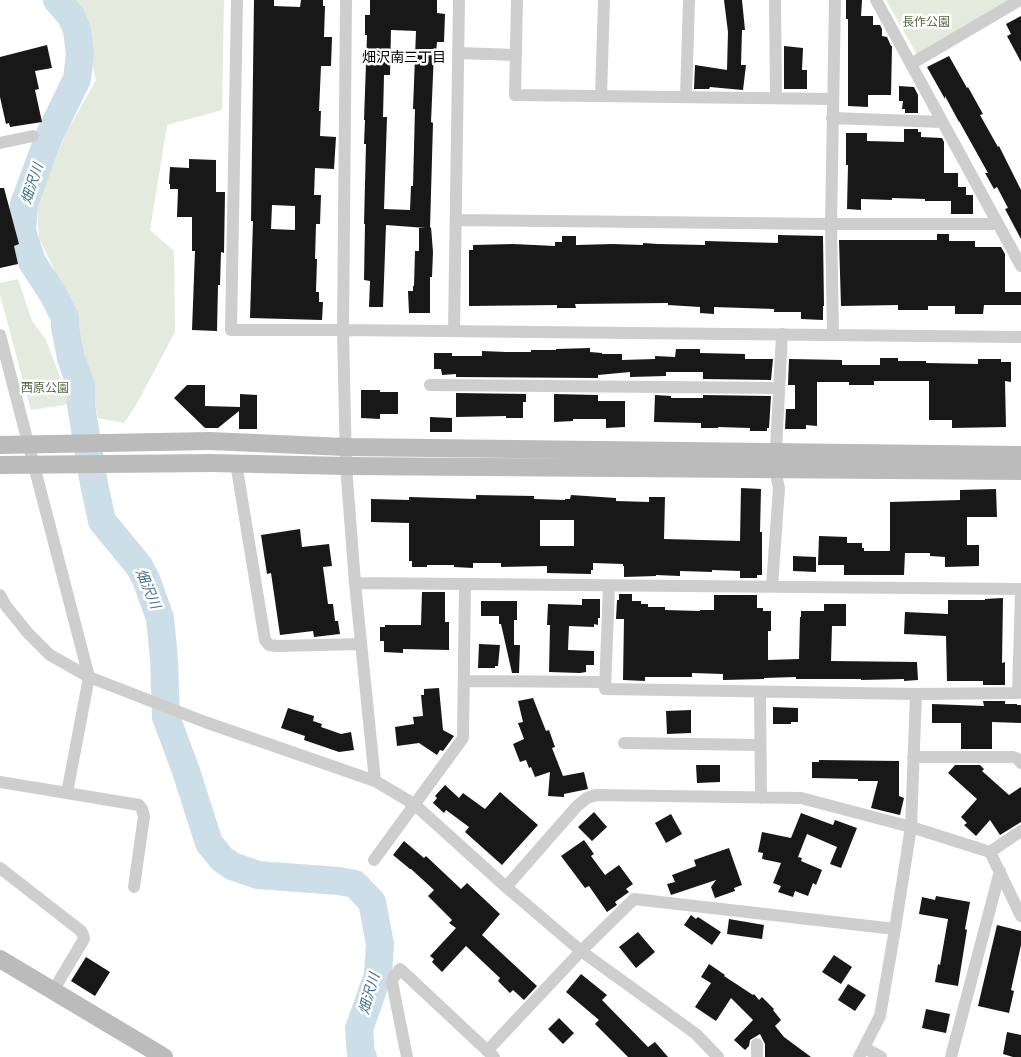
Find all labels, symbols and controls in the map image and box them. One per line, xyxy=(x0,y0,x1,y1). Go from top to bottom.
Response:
park label: 長作公園 xyxy=(902,16,950,30)
district label: 畑沢南三丁目 xyxy=(362,50,446,66)
water label: 畑沢川 xyxy=(19,161,47,207)
park label: 西原公園 xyxy=(21,382,69,396)
water label: 畑沢川 xyxy=(131,566,163,612)
water label: 畑沢川 xyxy=(356,971,384,1017)

